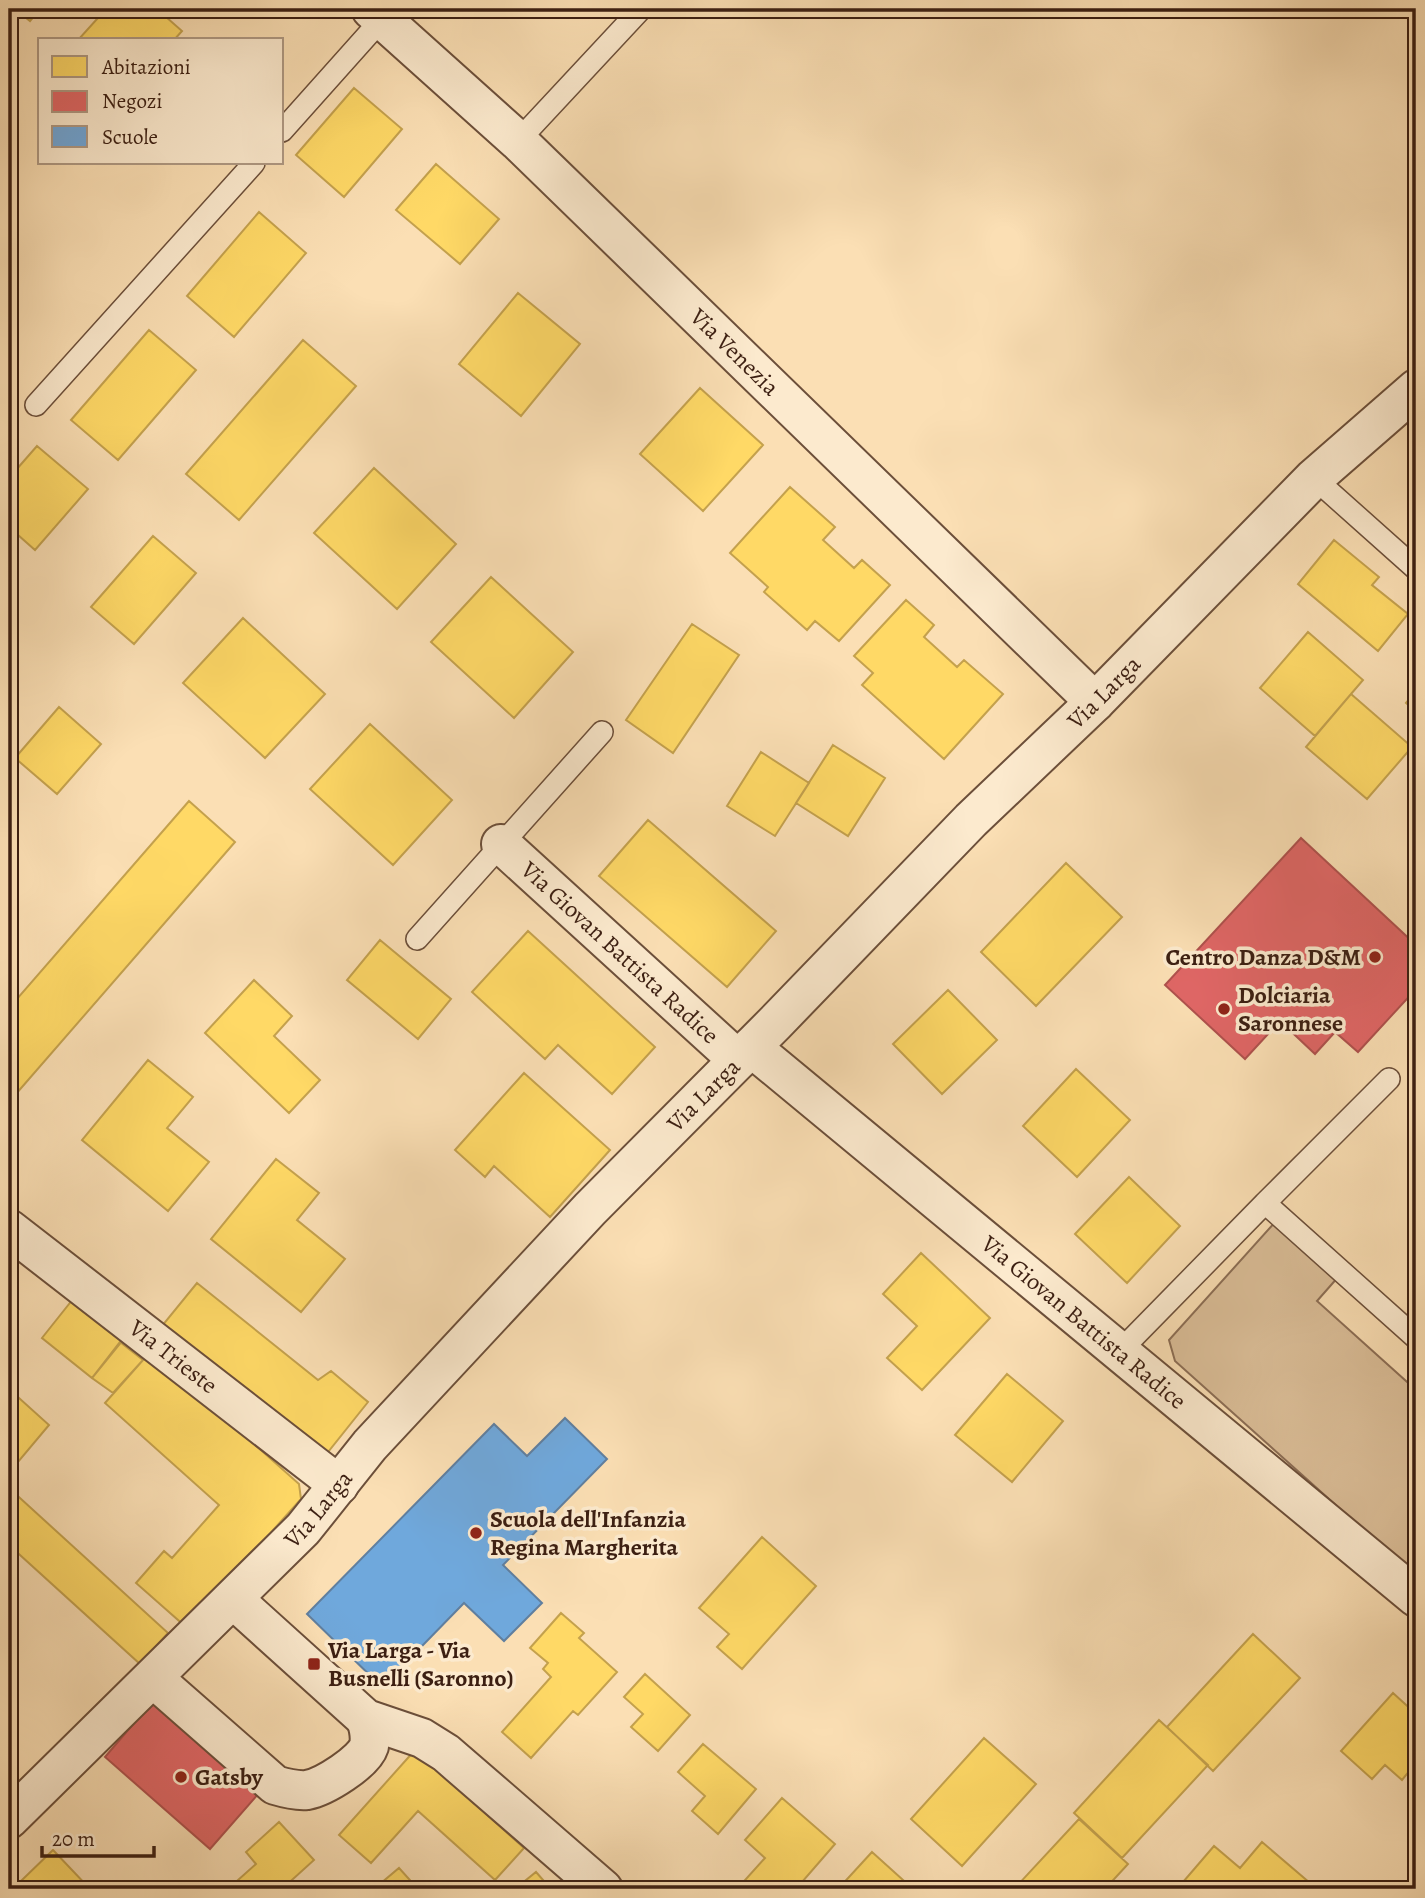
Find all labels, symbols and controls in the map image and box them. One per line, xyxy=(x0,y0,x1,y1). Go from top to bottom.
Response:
legend xyxy=(38,38,284,164)
text: Abitazioni xyxy=(101,53,191,81)
text: Negozi xyxy=(102,87,163,115)
text: Scuole xyxy=(102,123,158,151)
street label: Via Venezia xyxy=(682,300,787,403)
street label: Via Larga xyxy=(1060,648,1148,737)
street label: Via Giovan Battista Radice xyxy=(513,853,726,1051)
place label: Centro Danza D&M xyxy=(1165,941,1361,973)
marker: Centro Danza D&M xyxy=(1367,949,1383,965)
place label: Dolciaria Saronnese xyxy=(1238,979,1343,1039)
marker: Dolciaria Saronnese xyxy=(1216,1001,1232,1017)
street label: Via Larga xyxy=(659,1050,748,1139)
street label: Via Giovan Battista Radice xyxy=(974,1227,1193,1417)
street label: Via Trieste xyxy=(122,1311,224,1401)
street label: Via Larga xyxy=(276,1463,360,1556)
place label: Scuola dell'Infanzia Regina Margherita xyxy=(490,1503,686,1563)
marker: Scuola dell'Infanzia Regina Margherita xyxy=(468,1525,484,1541)
place label: Via Larga - Via Busnelli (Saronno) xyxy=(327,1634,514,1694)
marker: Via Larga - Via Busnelli (Saronno) xyxy=(306,1656,322,1672)
place label: Gatsby xyxy=(195,1761,264,1793)
marker: Gatsby xyxy=(173,1769,189,1785)
scale bar xyxy=(42,1814,154,1858)
text: 20 m xyxy=(52,1825,95,1853)

